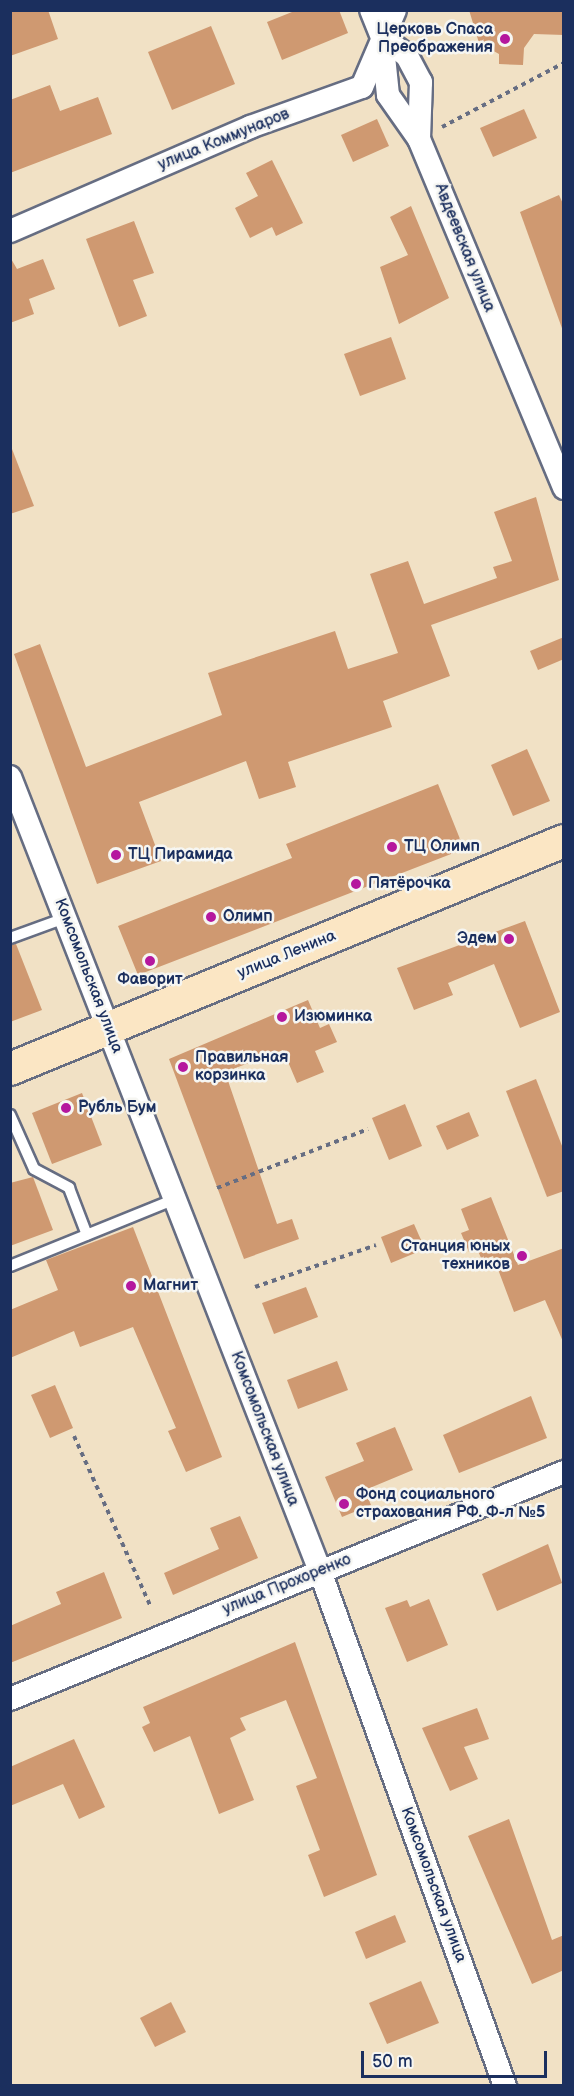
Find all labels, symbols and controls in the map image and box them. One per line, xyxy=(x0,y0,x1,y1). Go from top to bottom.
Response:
place label: Церковь Спаса Преображения xyxy=(376,20,493,58)
marker: Церковь Спаса Преображения xyxy=(498,32,512,46)
street label: улица Коммунаров xyxy=(156,105,292,175)
street label: Авдеевская улица xyxy=(429,181,499,315)
place label: ТЦ Олимп xyxy=(404,837,480,857)
marker: ТЦ Олимп xyxy=(385,840,399,854)
place label: ТЦ Пирамида xyxy=(128,845,233,865)
marker: ТЦ Пирамида xyxy=(109,848,123,862)
place label: Пятёрочка xyxy=(368,874,450,894)
marker: Пятёрочка xyxy=(349,877,363,891)
street label: Комсомольская улица xyxy=(50,896,126,1056)
place label: Олимп xyxy=(223,907,273,927)
marker: Олимп xyxy=(204,910,218,924)
street label: улица Ленина xyxy=(235,927,339,983)
place label: Эдем xyxy=(457,929,497,949)
marker: Эдем xyxy=(502,932,516,946)
marker: Фаворит xyxy=(143,954,157,968)
place label: Фаворит xyxy=(117,970,183,990)
place label: Изюминка xyxy=(294,1007,372,1027)
marker: Изюминка xyxy=(275,1010,289,1024)
place label: Правильная корзинка xyxy=(195,1048,288,1086)
marker: Правильная корзинка xyxy=(176,1060,190,1074)
place label: Рубль Бум xyxy=(78,1098,156,1118)
marker: Рубль Бум xyxy=(59,1101,73,1115)
place label: Станция юных техников xyxy=(401,1237,510,1275)
marker: Станция юных техников xyxy=(515,1249,529,1263)
place label: Магнит xyxy=(143,1276,198,1296)
marker: Магнит xyxy=(124,1279,138,1293)
street label: Комсомольская улица xyxy=(226,1349,302,1509)
place label: Фонд социального страхования РФ. Ф-л №5 xyxy=(356,1485,545,1523)
marker: Фонд социального страхования РФ. Ф-л №5 xyxy=(337,1497,351,1511)
street label: улица Прохоренко xyxy=(220,1550,354,1620)
street label: Комсомольская улица xyxy=(396,1805,470,1965)
scale bar xyxy=(364,2039,550,2077)
text: 50 m xyxy=(372,2051,413,2072)

